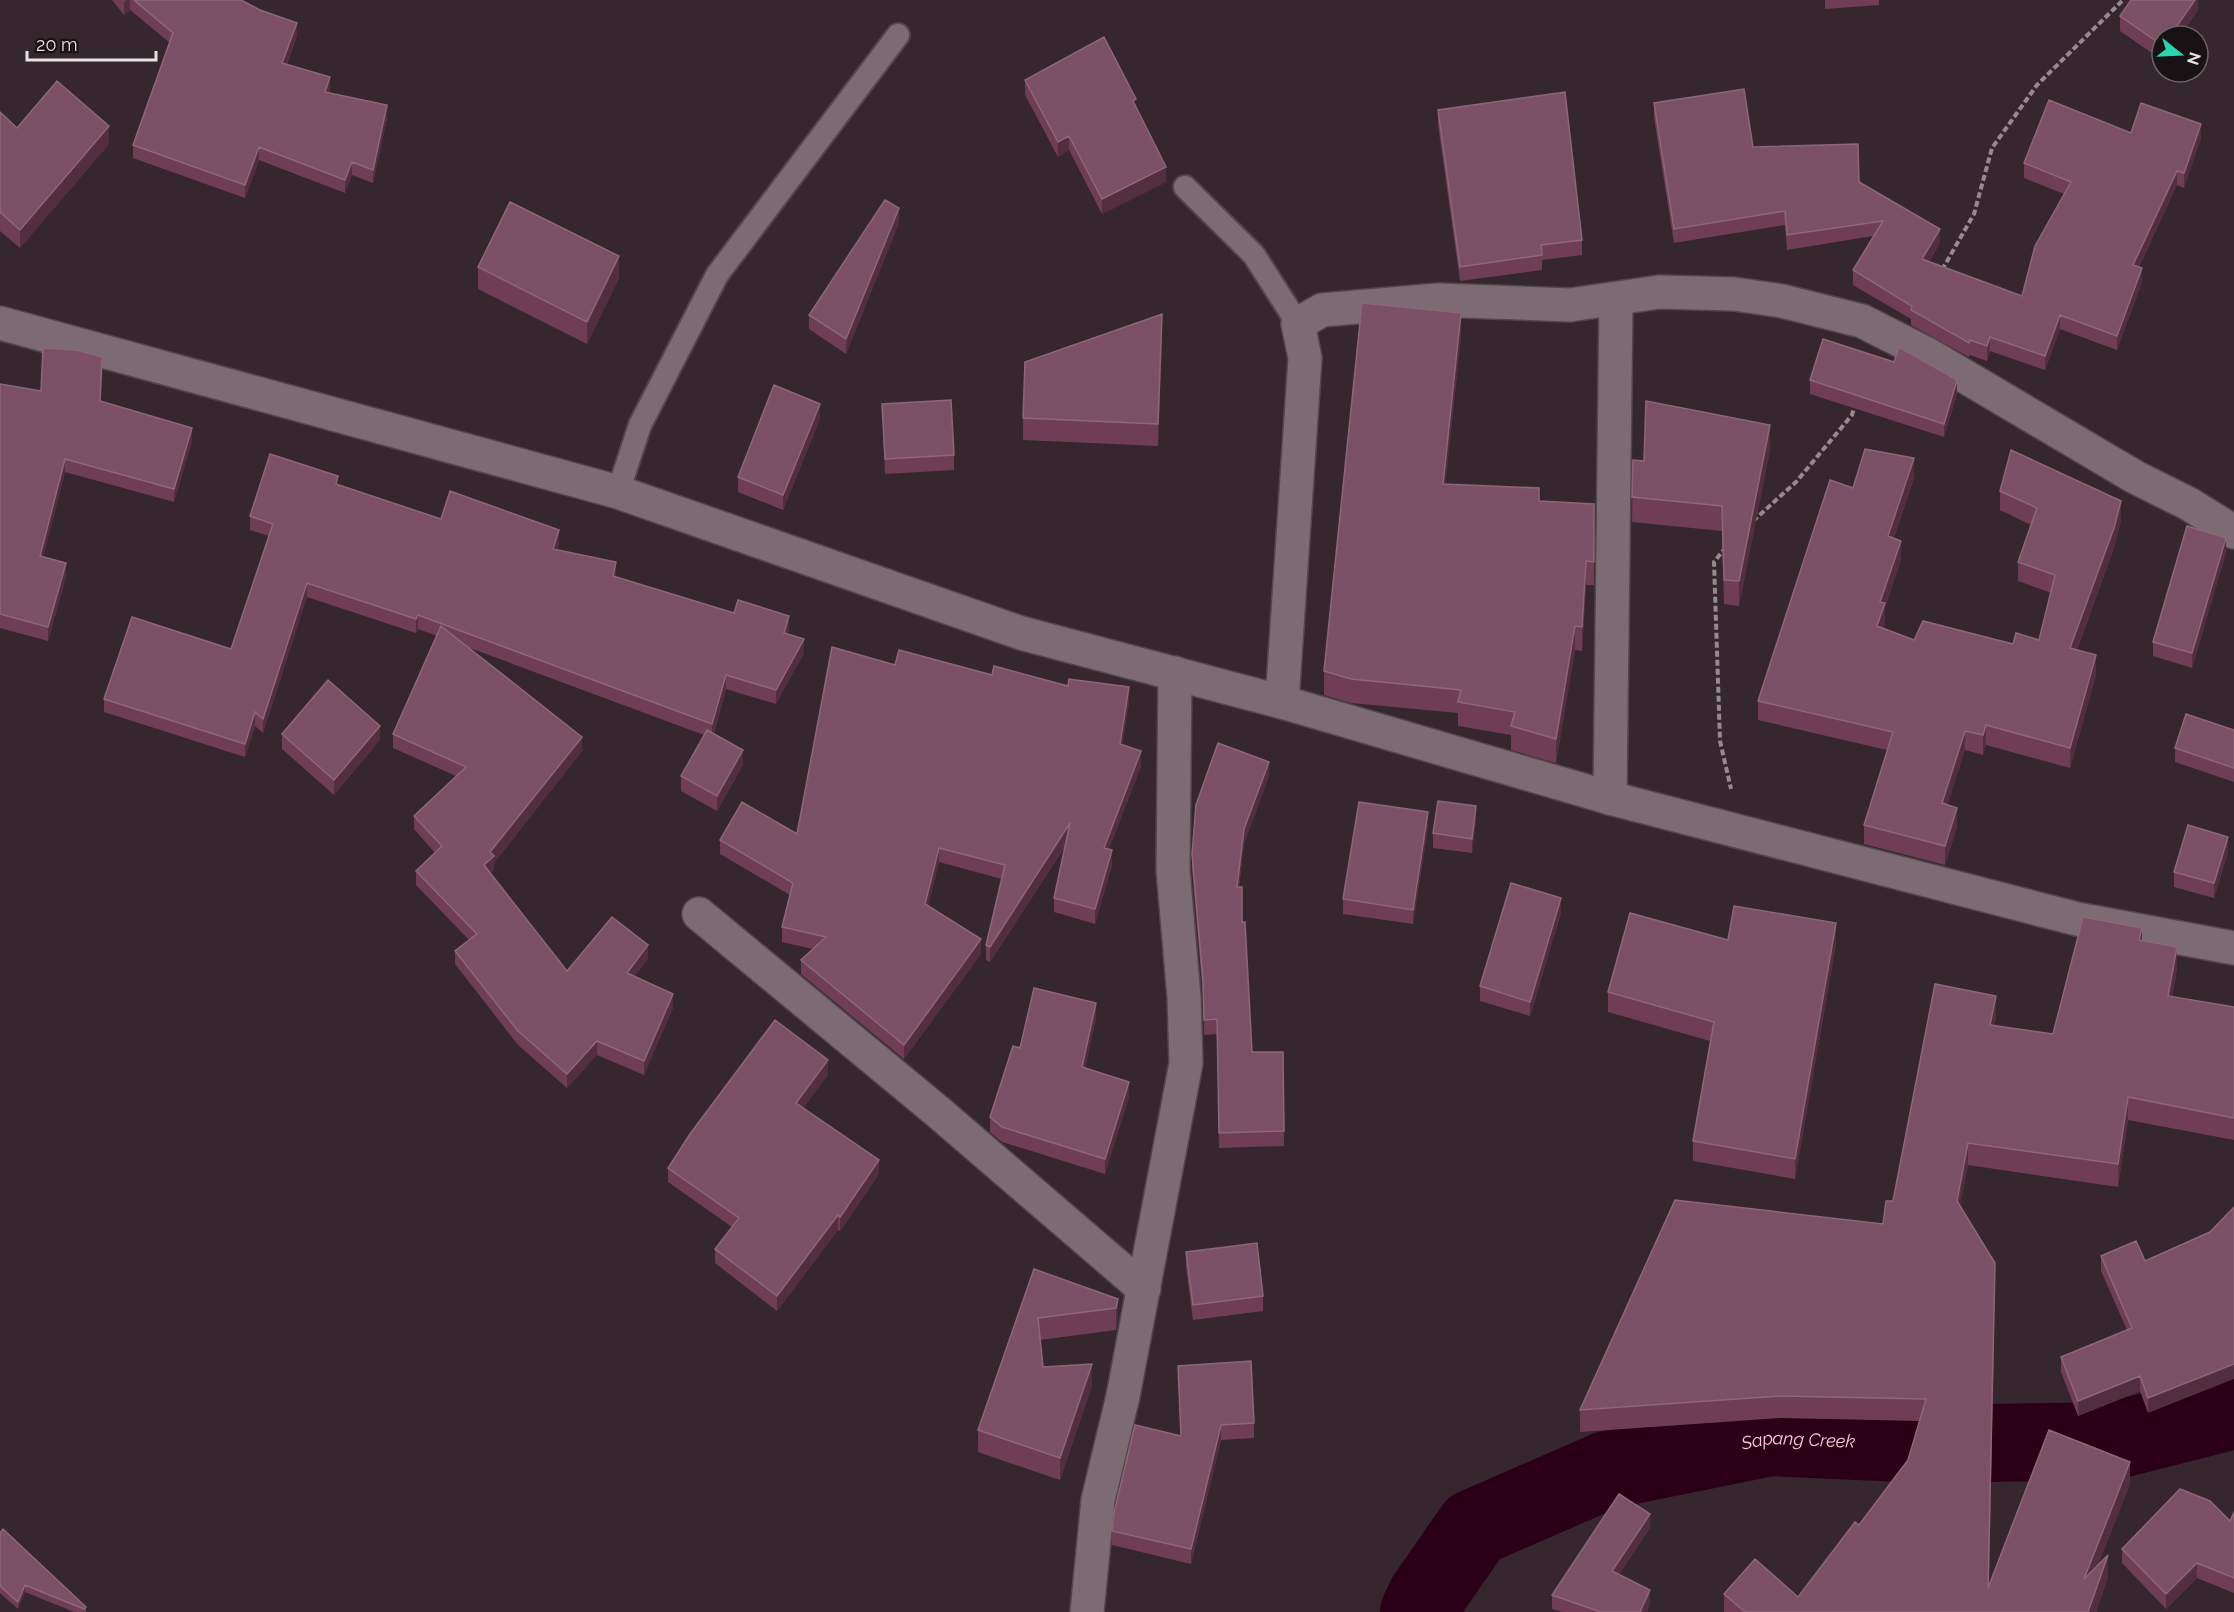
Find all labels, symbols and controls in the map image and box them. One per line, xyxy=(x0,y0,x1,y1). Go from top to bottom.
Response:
scale bar xyxy=(27,24,156,62)
north arrow xyxy=(2150,24,2210,84)
text: 20 m xyxy=(36,34,78,55)
text: N xyxy=(2183,50,2205,67)
water label: Sapang Creek xyxy=(1738,1426,1856,1453)

